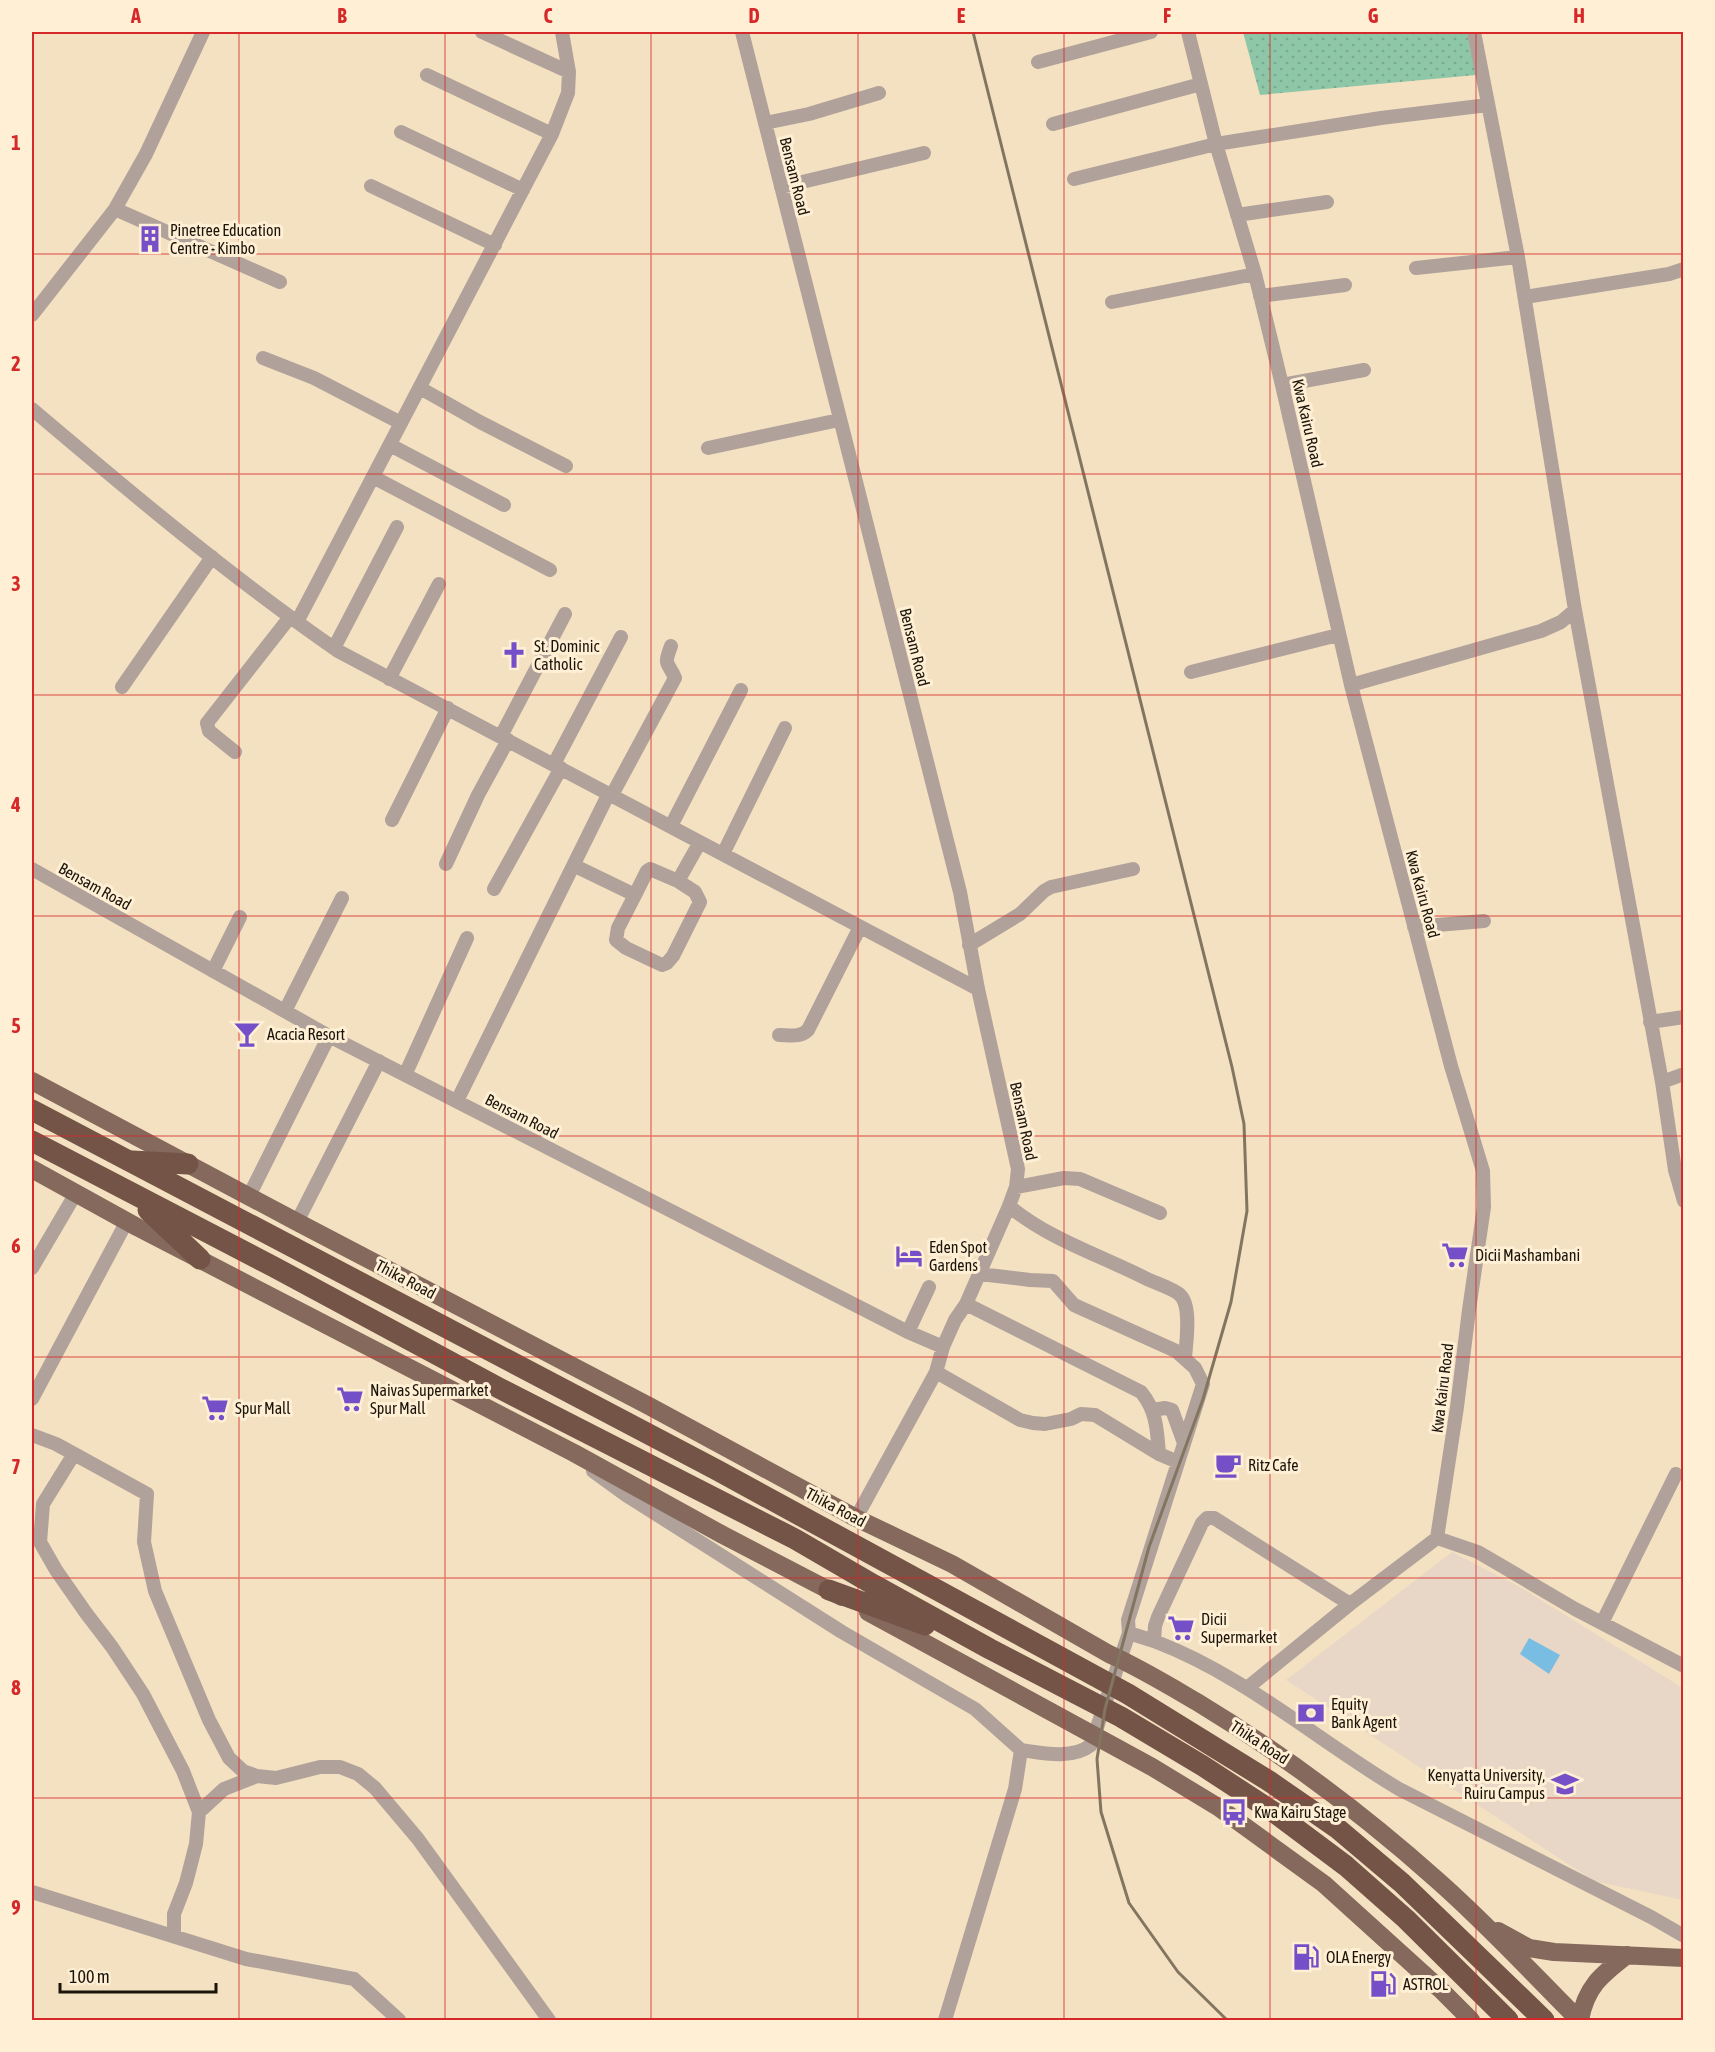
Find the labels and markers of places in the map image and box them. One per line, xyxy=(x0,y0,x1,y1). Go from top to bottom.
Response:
place label: Pinetree Education Centre - Kimbo xyxy=(170,221,281,257)
building icon: Pinetree Education Centre - Kimbo xyxy=(135,224,165,254)
place label: St. Dominic Catholic xyxy=(534,637,599,673)
church icon: St. Dominic Catholic xyxy=(499,640,529,670)
bar icon: Acacia Resort xyxy=(232,1019,262,1049)
place label: Acacia Resort xyxy=(267,1025,345,1043)
place label: Eden Spot Gardens xyxy=(929,1238,987,1274)
supermarket icon: Dicii Mashambani xyxy=(1440,1240,1470,1270)
hotel icon: Eden Spot Gardens xyxy=(894,1241,924,1271)
place label: Dicii Mashambani xyxy=(1475,1246,1580,1264)
place label: Naivas Supermarket Spur Mall xyxy=(370,1381,489,1418)
supermarket icon: Naivas Supermarket Spur Mall xyxy=(335,1384,365,1414)
supermarket icon: Spur Mall xyxy=(200,1393,230,1423)
place label: Spur Mall xyxy=(235,1399,291,1418)
cafe icon: Ritz Cafe xyxy=(1213,1450,1243,1480)
place label: Ritz Cafe xyxy=(1248,1456,1299,1474)
place label: Dicii Supermarket xyxy=(1201,1610,1278,1647)
supermarket icon: Dicii Supermarket xyxy=(1166,1613,1196,1643)
place label: Equity Bank Agent xyxy=(1331,1695,1397,1732)
bank icon: Equity Bank Agent xyxy=(1296,1698,1326,1728)
place label: Kenyatta University, Ruiru Campus xyxy=(1428,1766,1545,1803)
school or university icon: Kenyatta University, Ruiru Campus xyxy=(1550,1769,1580,1799)
bus stop icon: Kwa Kairu Stage xyxy=(1219,1797,1249,1827)
place label: Kwa Kairu Stage xyxy=(1254,1803,1346,1822)
fuel station icon: OLA Energy xyxy=(1291,1942,1321,1972)
place label: OLA Energy xyxy=(1326,1948,1392,1967)
fuel station icon: ASTROL xyxy=(1368,1969,1398,1999)
place label: ASTROL xyxy=(1403,1975,1449,1993)

